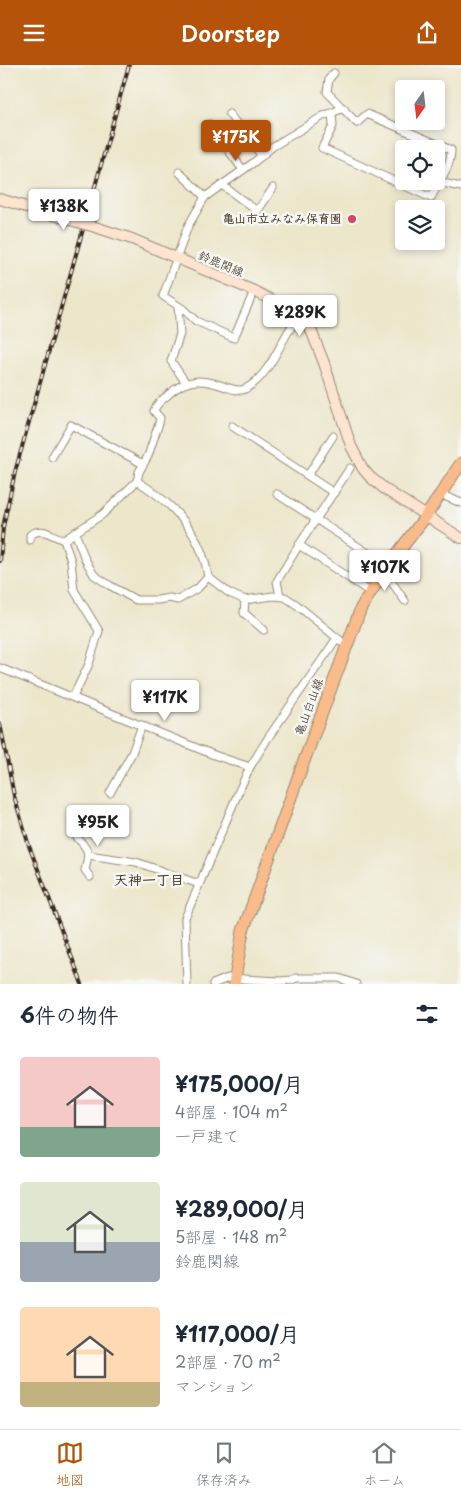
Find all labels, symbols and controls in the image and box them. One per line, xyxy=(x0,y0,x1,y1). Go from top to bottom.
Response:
text: Doorstep xyxy=(181,16,280,49)
icon: menu xyxy=(20,19,48,47)
icon: share xyxy=(413,19,441,47)
north arrow xyxy=(395,80,445,130)
map controls xyxy=(395,80,445,250)
pin: ¥175K xyxy=(201,119,271,162)
text: ¥175K xyxy=(212,124,260,148)
button: locate xyxy=(395,140,445,190)
pin: ¥138K xyxy=(29,189,99,231)
text: ¥138K xyxy=(39,193,89,217)
button: layers xyxy=(395,200,445,250)
place label: 亀山市立みなみ保育園 xyxy=(222,209,342,227)
marker: 亀山市立みなみ保育園 xyxy=(346,213,358,225)
street label: 鈴鹿関線 xyxy=(196,245,247,281)
pin: ¥289K xyxy=(265,295,335,337)
text: ¥289K xyxy=(274,299,326,323)
pin: ¥107K xyxy=(350,549,420,592)
text: ¥107K xyxy=(360,554,410,578)
street label: 亀山白山線 xyxy=(289,675,327,738)
pin: ¥117K xyxy=(130,679,200,722)
text: ¥117K xyxy=(142,684,188,708)
pin: ¥95K xyxy=(68,805,128,847)
text: ¥95K xyxy=(77,809,119,833)
district label: 天神一丁目 xyxy=(114,869,184,890)
text: 6件の物件 xyxy=(20,998,119,1030)
icon: filters xyxy=(413,1000,441,1028)
text: ¥175,000/月 xyxy=(175,1067,303,1099)
icon: home xyxy=(60,1077,120,1137)
text: 4部屋 · 104 m² xyxy=(175,1099,288,1123)
text: 一戸建て xyxy=(175,1123,239,1147)
text: ¥289,000/月 xyxy=(175,1192,308,1224)
icon: home xyxy=(60,1202,120,1262)
text: 5部屋 · 148 m² xyxy=(175,1224,287,1248)
text: 鈴鹿関線 xyxy=(175,1248,239,1272)
text: ¥117,000/月 xyxy=(175,1317,300,1349)
icon: home xyxy=(60,1327,120,1387)
text: 2部屋 · 70 m² xyxy=(175,1349,281,1373)
text: マンション xyxy=(175,1373,254,1397)
tab: 地図 xyxy=(56,1439,84,1490)
tab: 保存済み xyxy=(196,1439,252,1490)
tab: ホーム xyxy=(364,1439,405,1490)

